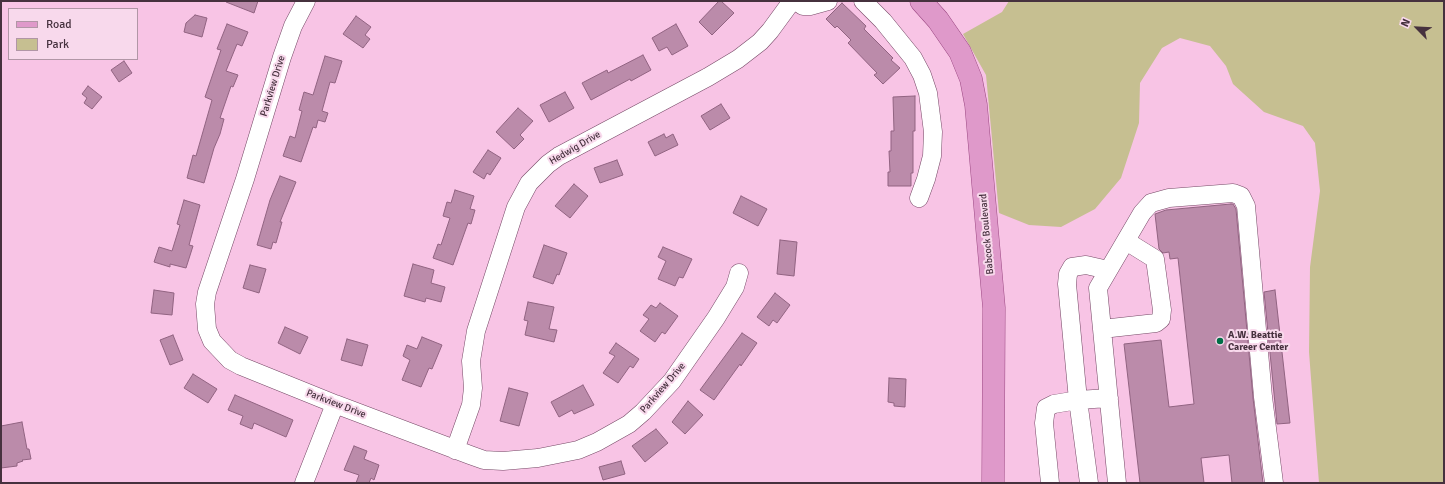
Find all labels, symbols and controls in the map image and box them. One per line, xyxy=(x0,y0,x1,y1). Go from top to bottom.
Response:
legend xyxy=(8,8,138,60)
north arrow xyxy=(1397,8,1437,48)
text: Road xyxy=(46,17,72,32)
text: N xyxy=(1398,17,1413,29)
text: Park xyxy=(46,37,69,52)
street label: Parkview Drive xyxy=(258,54,288,118)
street label: Hedwig Drive xyxy=(547,129,603,167)
street label: Babcock Boulevard xyxy=(977,193,997,275)
place label: A.W. Beattie Career Center xyxy=(1228,329,1288,352)
marker: A.W. Beattie Career Center xyxy=(1215,336,1225,346)
street label: Parkview Drive xyxy=(638,360,688,416)
street label: Parkview Drive xyxy=(304,387,368,421)

